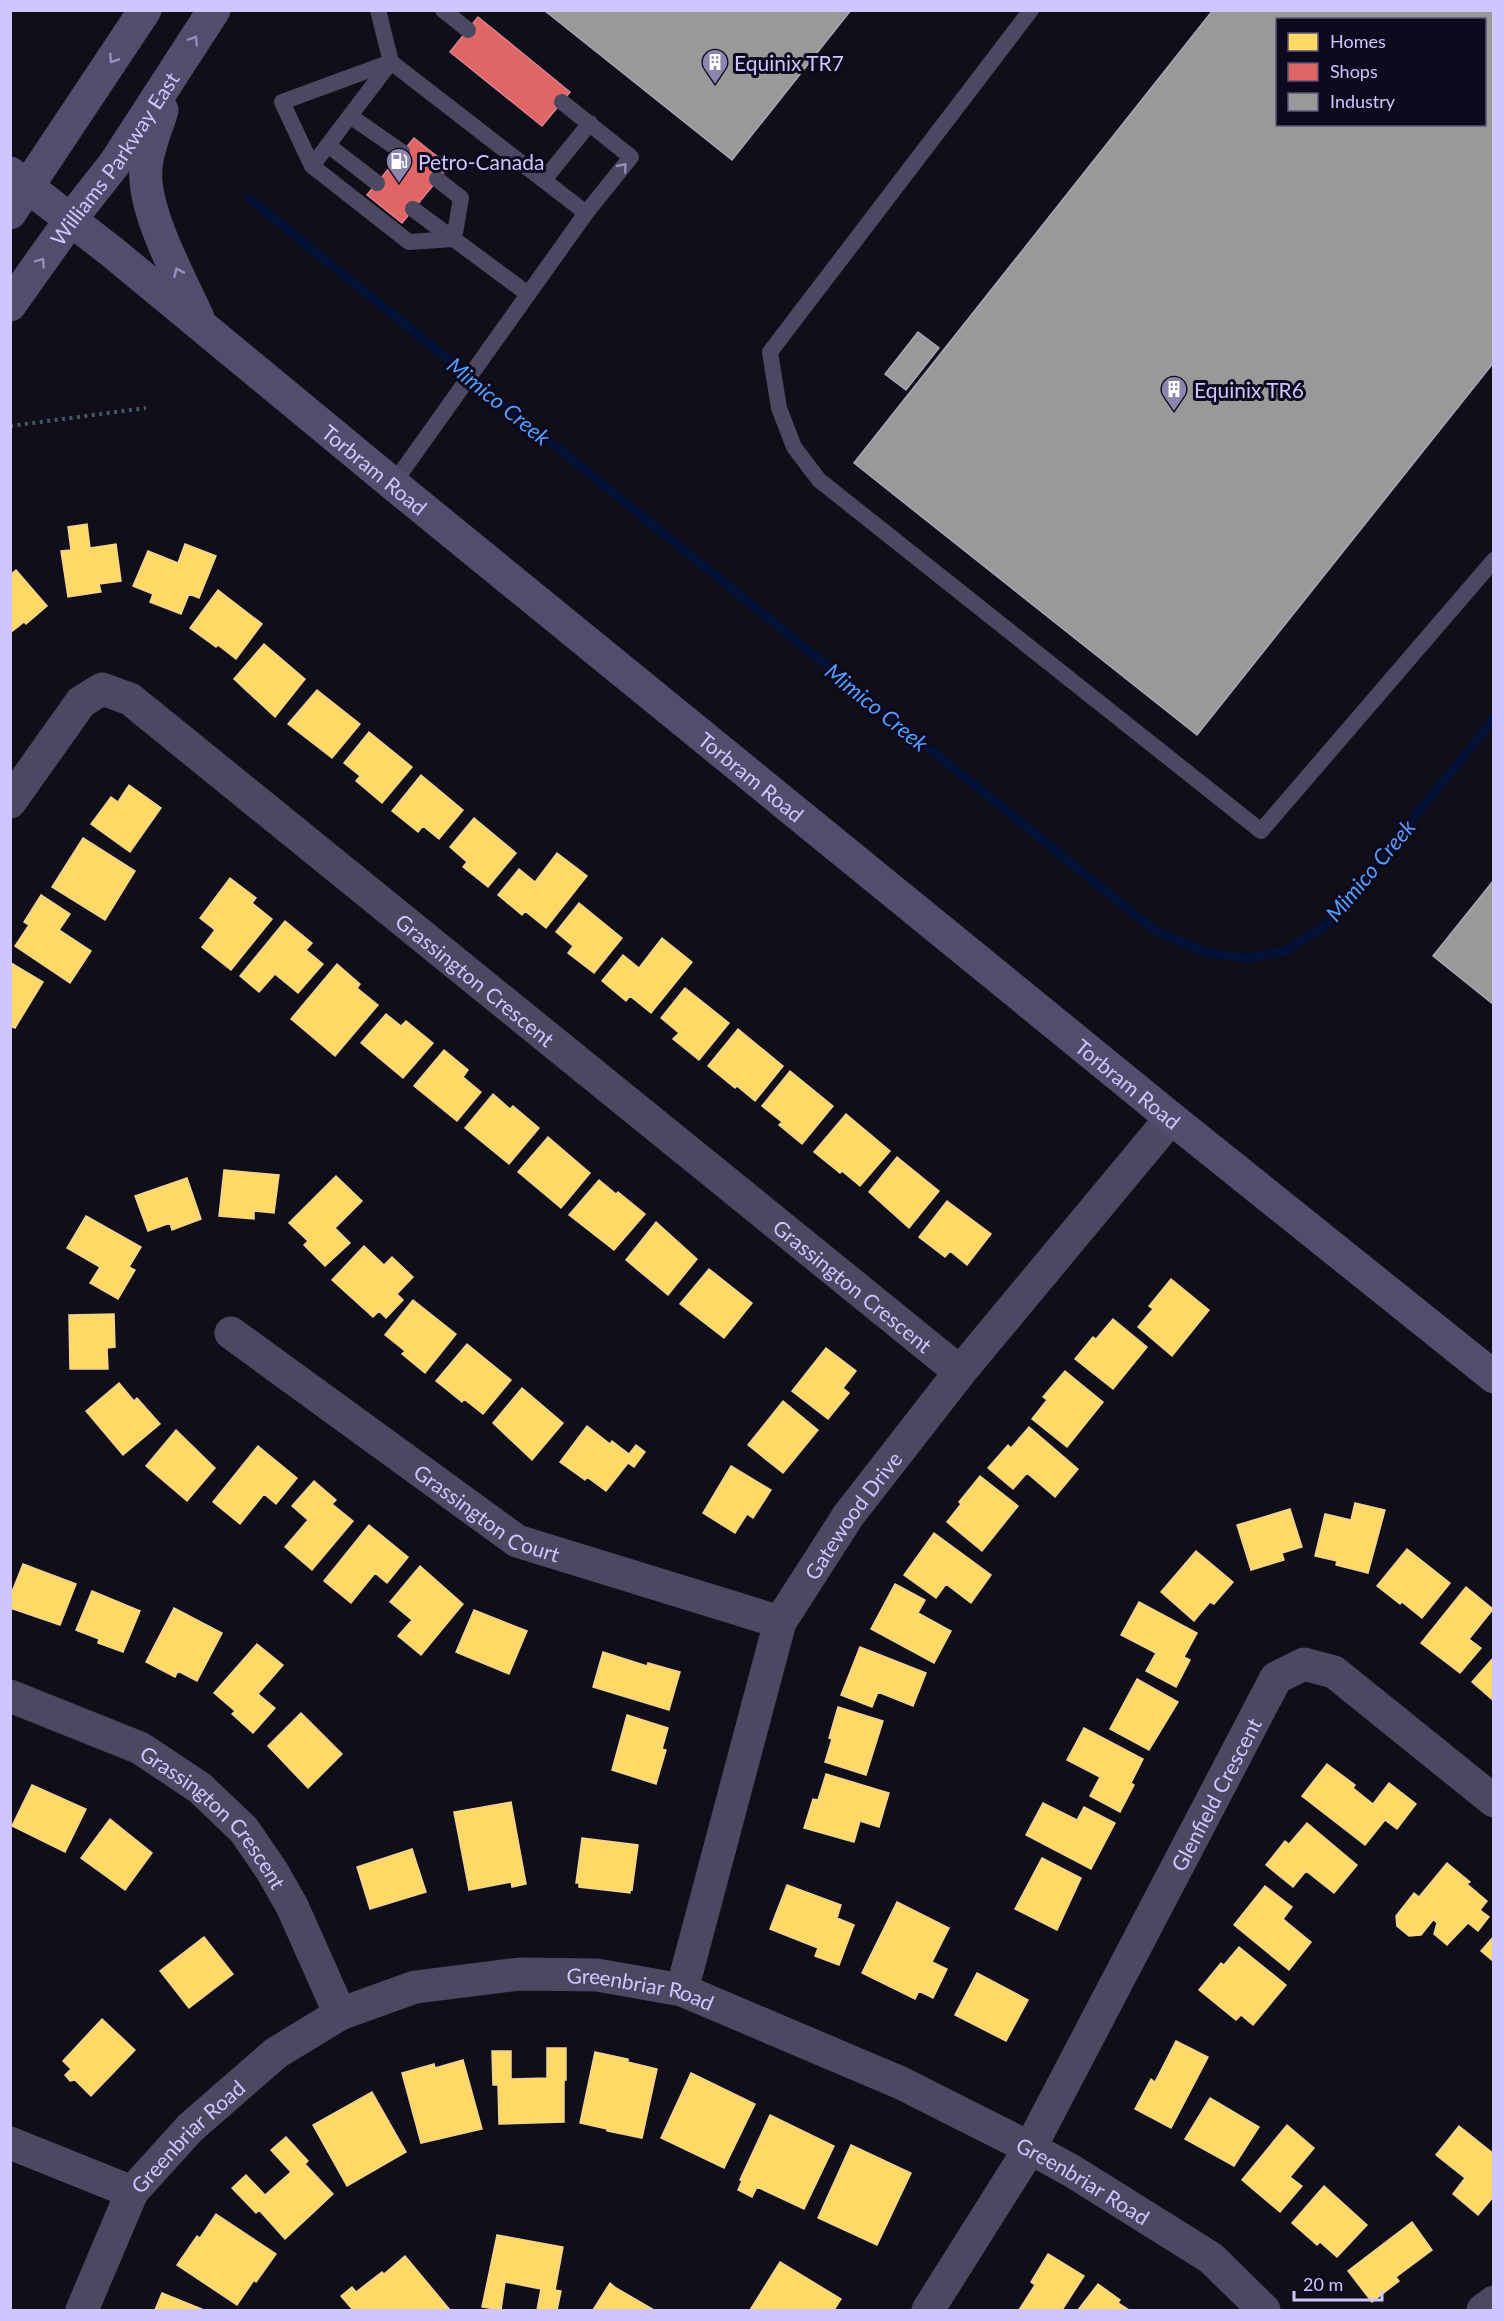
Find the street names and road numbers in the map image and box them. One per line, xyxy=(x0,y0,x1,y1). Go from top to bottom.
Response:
street label: Williams Parkway East xyxy=(44,66,184,250)
street label: Torbram Road xyxy=(317,419,433,519)
street label: Torbram Road xyxy=(694,726,809,826)
street label: Grassington Crescent xyxy=(391,908,560,1051)
street label: Torbram Road xyxy=(1071,1033,1186,1133)
street label: Grassington Crescent xyxy=(769,1214,938,1357)
street label: Gatewood Drive xyxy=(798,1446,906,1584)
street label: Grassington Court xyxy=(410,1458,564,1566)
street label: Glenfield Crescent xyxy=(1165,1713,1266,1875)
street label: Grassington Crescent xyxy=(136,1740,292,1893)
street label: Greenbriar Road xyxy=(567,1962,718,2015)
street label: Greenbriar Road xyxy=(125,2074,249,2198)
street label: Greenbriar Road xyxy=(1013,2131,1155,2229)

